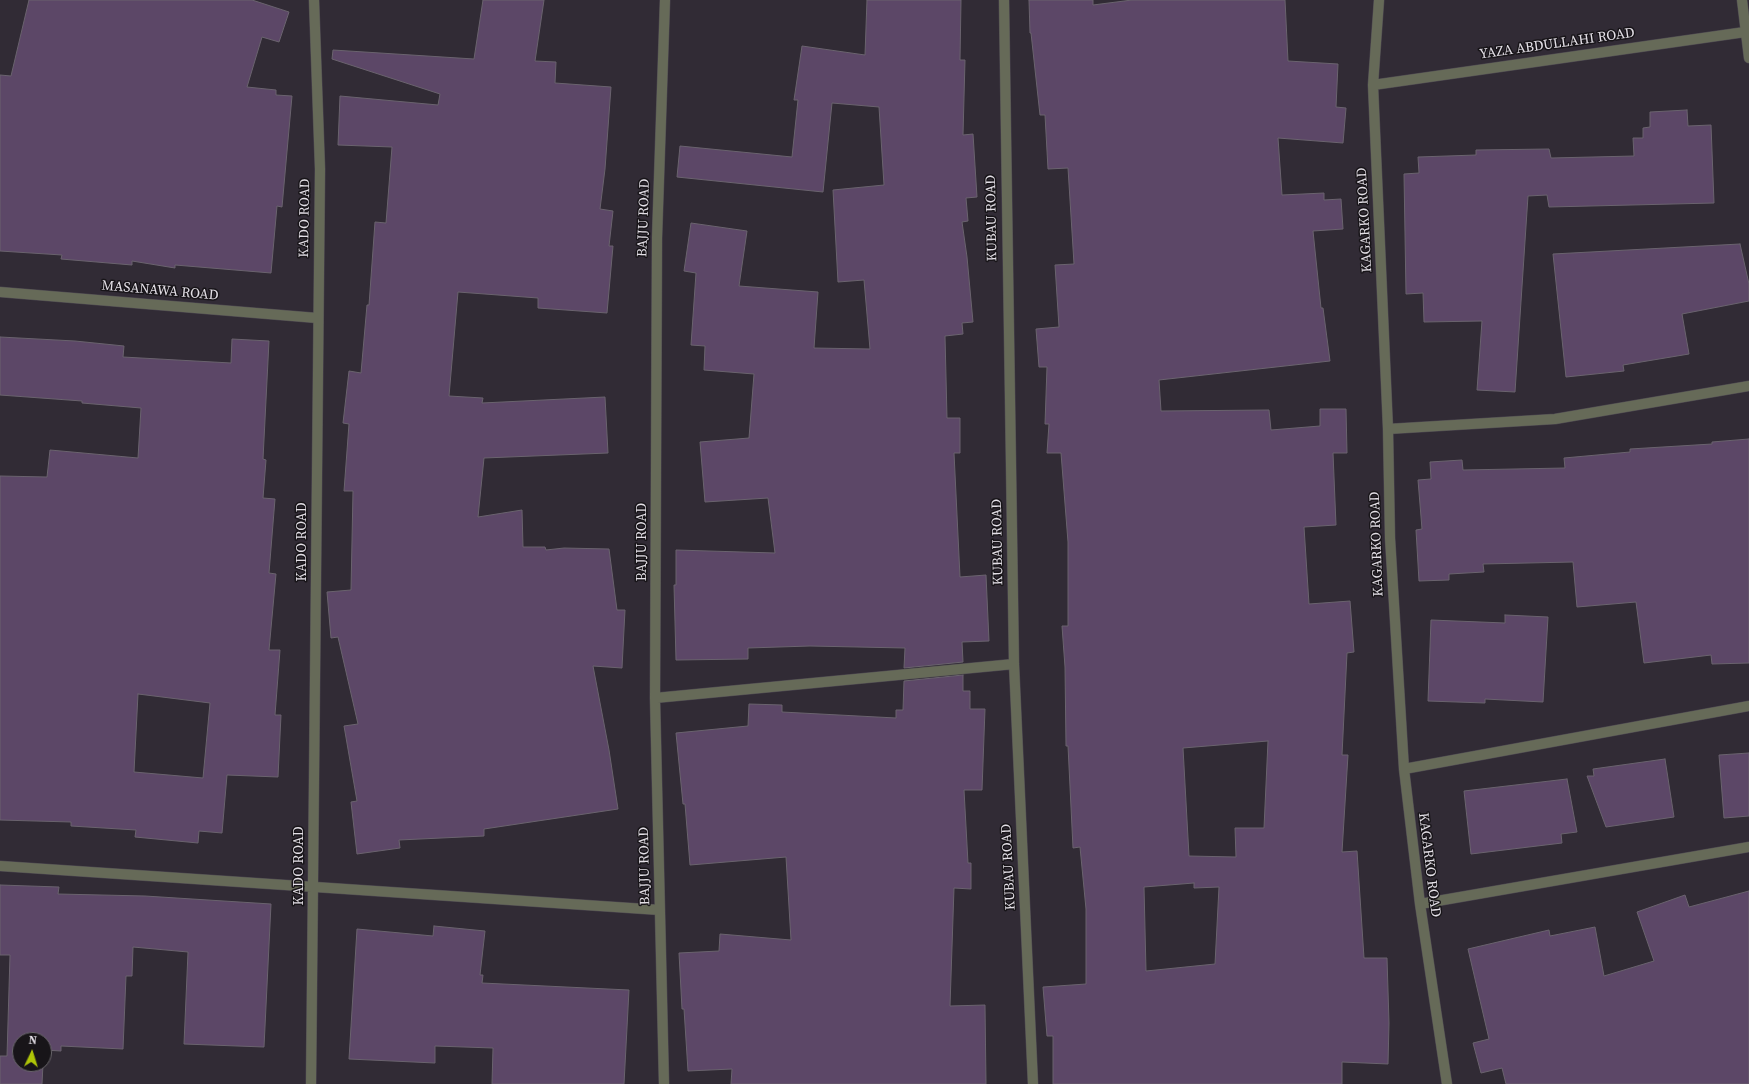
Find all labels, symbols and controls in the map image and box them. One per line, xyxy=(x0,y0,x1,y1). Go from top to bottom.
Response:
street label: YAZA ABDULLAHI ROAD xyxy=(1478,25,1636,63)
street label: KAGARKO ROAD xyxy=(1354,167,1376,273)
street label: KUBAU ROAD xyxy=(983,175,1001,261)
street label: KADO ROAD xyxy=(296,178,314,258)
street label: BAJJU ROAD xyxy=(634,178,654,258)
street label: MASANAWA ROAD xyxy=(101,278,219,304)
street label: KAGARKO ROAD xyxy=(1367,491,1387,597)
street label: KUBAU ROAD xyxy=(989,499,1007,585)
street label: KADO ROAD xyxy=(294,502,310,582)
street label: BAJJU ROAD xyxy=(634,503,650,581)
street label: KAGARKO ROAD xyxy=(1414,812,1444,918)
street label: KUBAU ROAD xyxy=(998,823,1020,911)
street label: KADO ROAD xyxy=(291,826,307,906)
street label: BAJJU ROAD xyxy=(636,827,654,905)
north arrow xyxy=(12,1032,52,1072)
text: N xyxy=(28,1033,37,1048)

